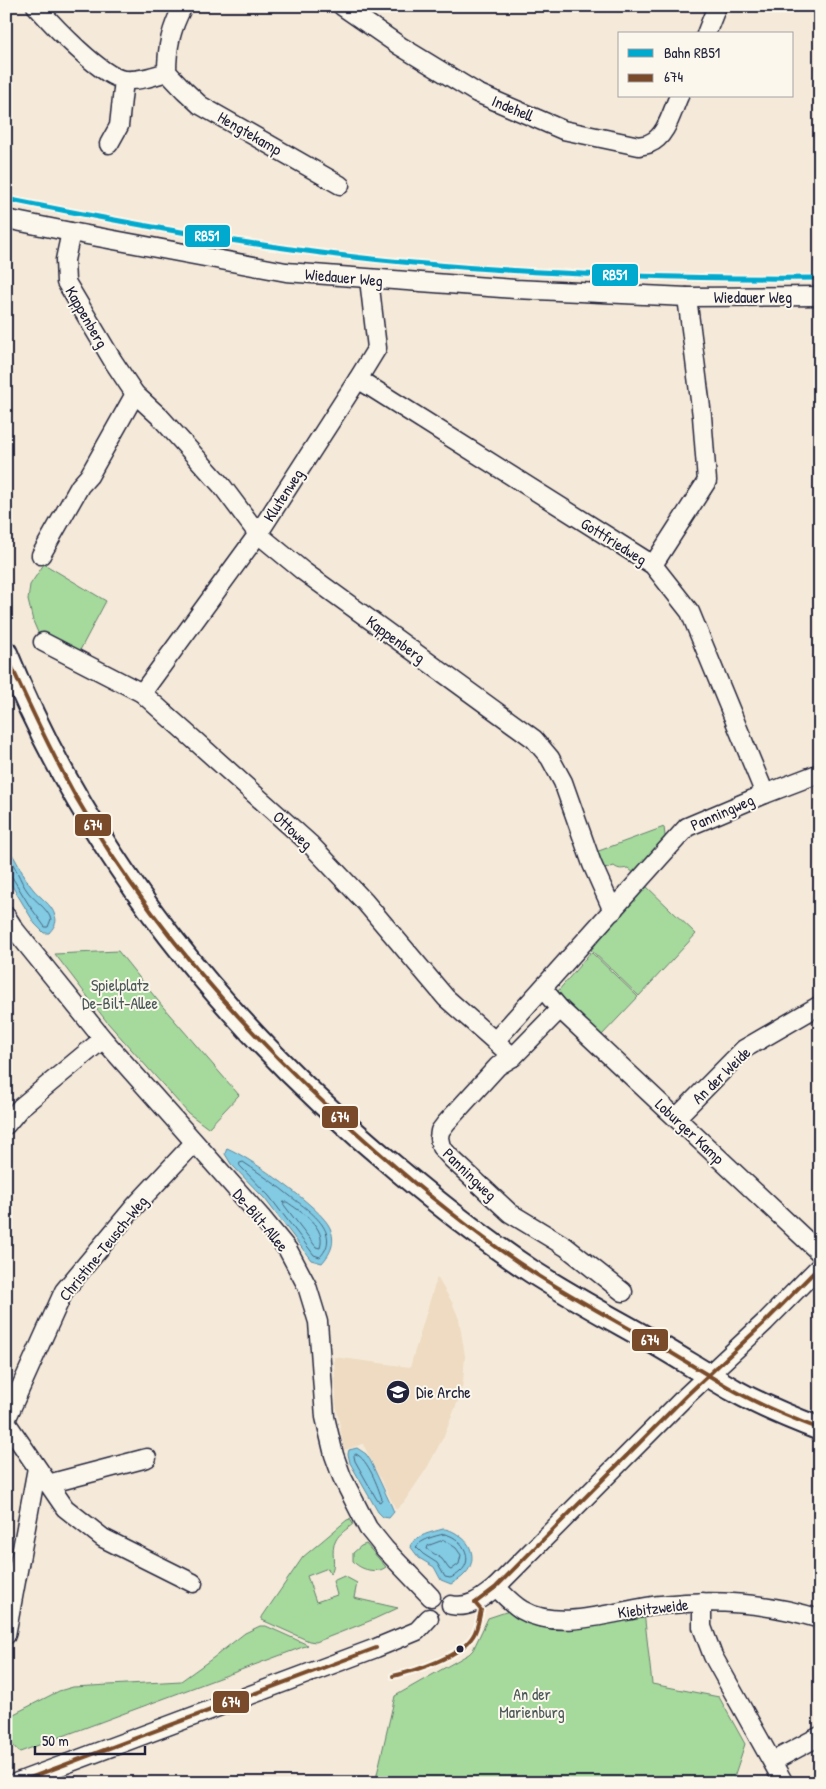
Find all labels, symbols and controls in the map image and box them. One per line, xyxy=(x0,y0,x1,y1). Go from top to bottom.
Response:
legend xyxy=(618,32,794,98)
text: Bahn RB51 xyxy=(664,42,720,63)
text: 674 xyxy=(664,66,683,87)
street label: Indehell xyxy=(489,89,537,127)
street label: Hengtekamp xyxy=(214,106,286,160)
line badge: RB51 xyxy=(184,224,231,248)
text: RB51 xyxy=(195,226,219,245)
street label: Wiedauer Weg xyxy=(304,263,384,291)
line badge: RB51 xyxy=(591,263,639,287)
text: RB51 xyxy=(603,265,627,284)
street label: Kappenberg xyxy=(60,282,114,352)
street label: Wiedauer Weg xyxy=(714,286,792,308)
street label: Klutenweg xyxy=(258,464,308,526)
street label: Gottfriedweg xyxy=(577,512,651,570)
street label: Kappenberg xyxy=(362,610,430,668)
street label: Panningweg xyxy=(687,788,757,836)
street label: Ottoweg xyxy=(268,806,318,854)
line badge: 674 xyxy=(74,813,112,837)
text: 674 xyxy=(84,815,103,834)
park label: Spielplatz De-Bilt-Allee xyxy=(82,974,159,1014)
street label: An der Weide xyxy=(687,1041,756,1108)
street label: Loburger Kamp xyxy=(651,1093,730,1169)
line badge: 674 xyxy=(321,1105,359,1129)
text: 674 xyxy=(331,1107,350,1126)
street label: Panningweg xyxy=(438,1143,502,1205)
street label: De-Bilt-Allee xyxy=(228,1184,294,1257)
street label: Christine-Teusch-Weg xyxy=(54,1191,152,1305)
line badge: 674 xyxy=(631,1328,669,1352)
text: 674 xyxy=(641,1330,660,1349)
school or university icon: Die Arche xyxy=(385,1379,411,1405)
place label: Die Arche xyxy=(416,1381,471,1403)
street label: Kiebitzweide xyxy=(617,1593,690,1623)
unlabelled marker xyxy=(455,1644,465,1654)
park label: An der Marienburg xyxy=(499,1683,565,1723)
line badge: 674 xyxy=(212,1690,250,1714)
text: 674 xyxy=(222,1692,241,1711)
scale bar xyxy=(35,1724,145,1756)
text: 50 m xyxy=(42,1730,69,1751)

